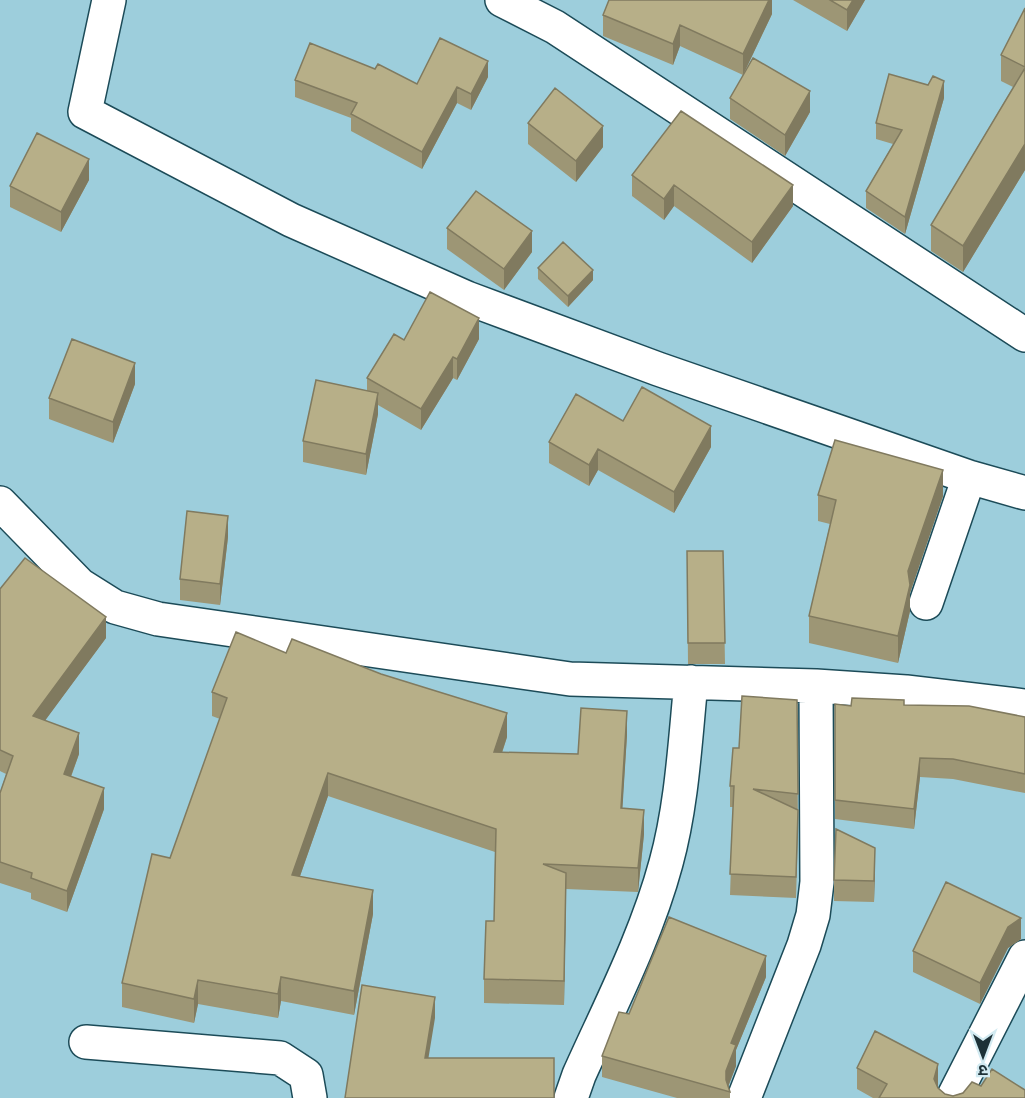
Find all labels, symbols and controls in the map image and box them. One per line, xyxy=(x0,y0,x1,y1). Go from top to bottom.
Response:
north arrow xyxy=(953,1026,1013,1086)
text: उ xyxy=(978,1061,988,1080)

